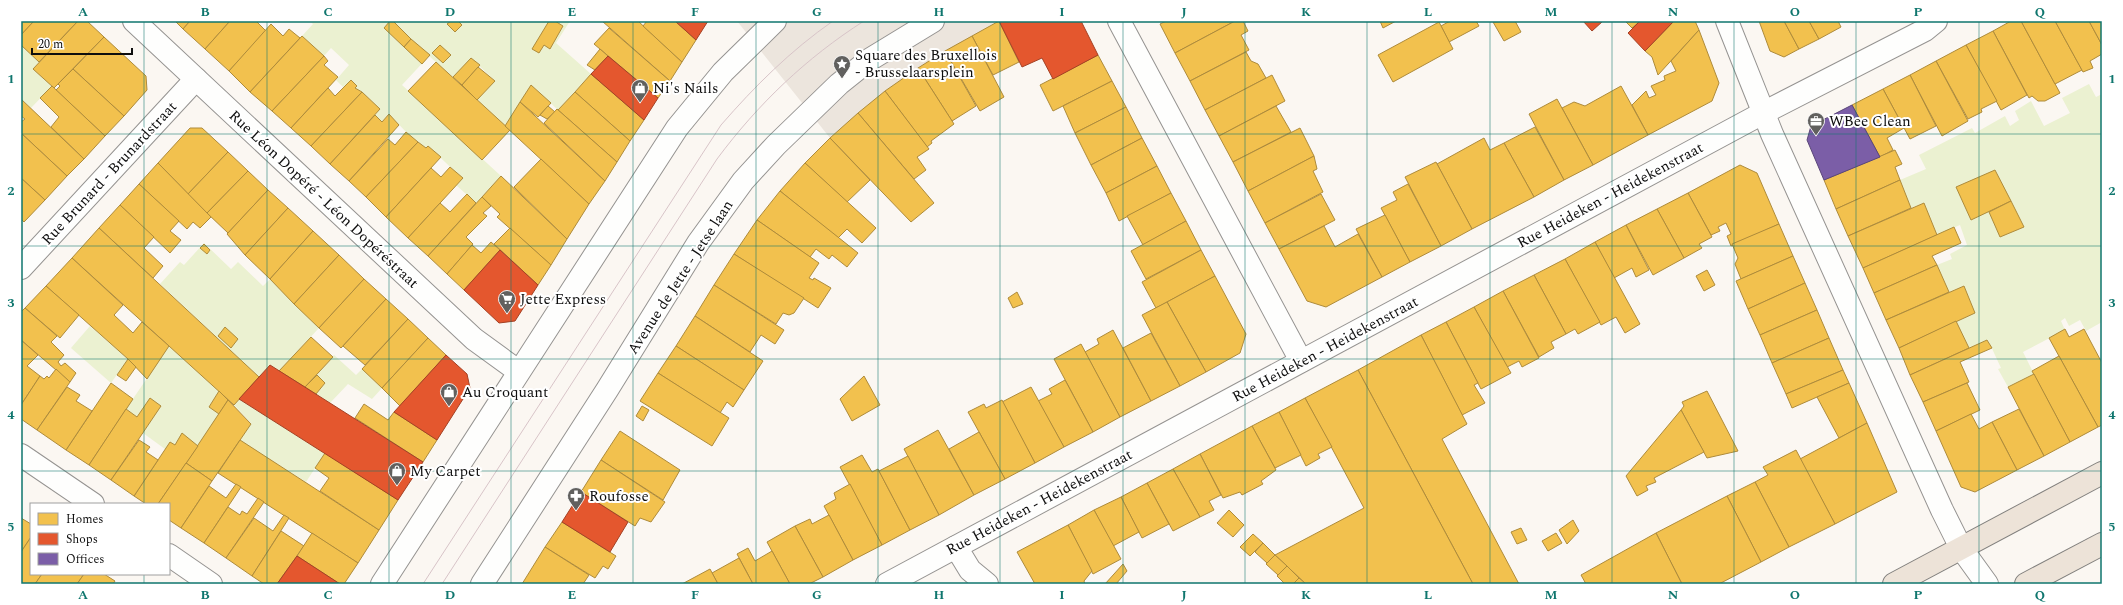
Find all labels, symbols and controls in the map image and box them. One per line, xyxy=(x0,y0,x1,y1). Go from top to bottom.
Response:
text: A xyxy=(78,2,88,22)
text: B xyxy=(200,2,210,22)
text: C xyxy=(323,2,333,22)
text: D xyxy=(445,2,455,22)
text: E xyxy=(568,2,577,22)
text: F xyxy=(691,2,699,22)
text: G xyxy=(812,2,822,22)
text: H xyxy=(934,2,945,22)
text: I xyxy=(1059,2,1065,22)
text: J xyxy=(1181,2,1187,22)
text: K xyxy=(1301,2,1311,22)
text: L xyxy=(1424,2,1432,22)
text: M xyxy=(1545,2,1558,22)
text: N xyxy=(1668,2,1679,22)
text: O xyxy=(1790,2,1800,22)
text: P xyxy=(1914,2,1923,22)
text: Q xyxy=(2035,2,2046,22)
scale bar xyxy=(32,30,132,56)
text: 20 m xyxy=(38,35,63,54)
place label: Square des Bruxellois - Brusselaarsplein xyxy=(855,44,997,84)
place icon: Square des Bruxellois - Brusselaarsplein xyxy=(832,54,852,79)
text: 1 xyxy=(7,69,15,89)
text: 1 xyxy=(2108,69,2116,89)
place label: Ni's Nails xyxy=(653,77,718,100)
shop icon: Ni's Nails xyxy=(630,78,650,103)
street label: Rue Brunard - Brunardstraat xyxy=(36,96,182,250)
street label: Rue Léon Dopéré - Léon Dopéréstraat xyxy=(223,105,424,294)
place label: WBee Clean xyxy=(1829,110,1911,133)
office icon: WBee Clean xyxy=(1806,111,1826,136)
street label: Rue Heideken - Heidekenstraat xyxy=(1513,136,1707,254)
text: 2 xyxy=(7,181,15,201)
text: 2 xyxy=(2108,181,2116,201)
street label: Avenue de Jette - Jetse laan xyxy=(622,195,739,359)
place label: Jette Express xyxy=(520,288,606,311)
supermarket icon: Jette Express xyxy=(497,289,517,314)
street label: Rue Heideken - Heidekenstraat xyxy=(1228,290,1422,408)
text: 3 xyxy=(7,293,15,313)
text: 3 xyxy=(2108,293,2116,313)
place label: Au Croquant xyxy=(462,381,548,404)
shop icon: Au Croquant xyxy=(439,382,459,407)
text: 4 xyxy=(7,405,15,425)
text: 4 xyxy=(2108,405,2116,425)
street label: Rue Heideken - Heidekenstraat xyxy=(942,443,1136,561)
place label: My Carpet xyxy=(410,460,481,483)
shop icon: My Carpet xyxy=(387,461,407,486)
place label: Roufosse xyxy=(589,485,649,508)
pharmacy icon: Roufosse xyxy=(566,486,586,511)
legend xyxy=(30,503,170,575)
text: Homes xyxy=(66,510,104,529)
text: 5 xyxy=(7,517,15,537)
text: 5 xyxy=(2108,517,2116,537)
text: Shops xyxy=(66,530,98,549)
text: Offices xyxy=(66,550,105,569)
text: A xyxy=(78,585,88,605)
text: B xyxy=(200,585,210,605)
text: C xyxy=(323,585,333,605)
text: D xyxy=(445,585,455,605)
text: E xyxy=(568,585,577,605)
text: F xyxy=(691,585,699,605)
text: G xyxy=(812,585,822,605)
text: H xyxy=(934,585,945,605)
text: I xyxy=(1059,585,1065,605)
text: J xyxy=(1181,585,1187,605)
text: K xyxy=(1301,585,1311,605)
text: L xyxy=(1424,585,1432,605)
text: M xyxy=(1545,585,1558,605)
text: N xyxy=(1668,585,1679,605)
text: O xyxy=(1790,585,1800,605)
text: P xyxy=(1914,585,1923,605)
text: Q xyxy=(2035,585,2046,605)

